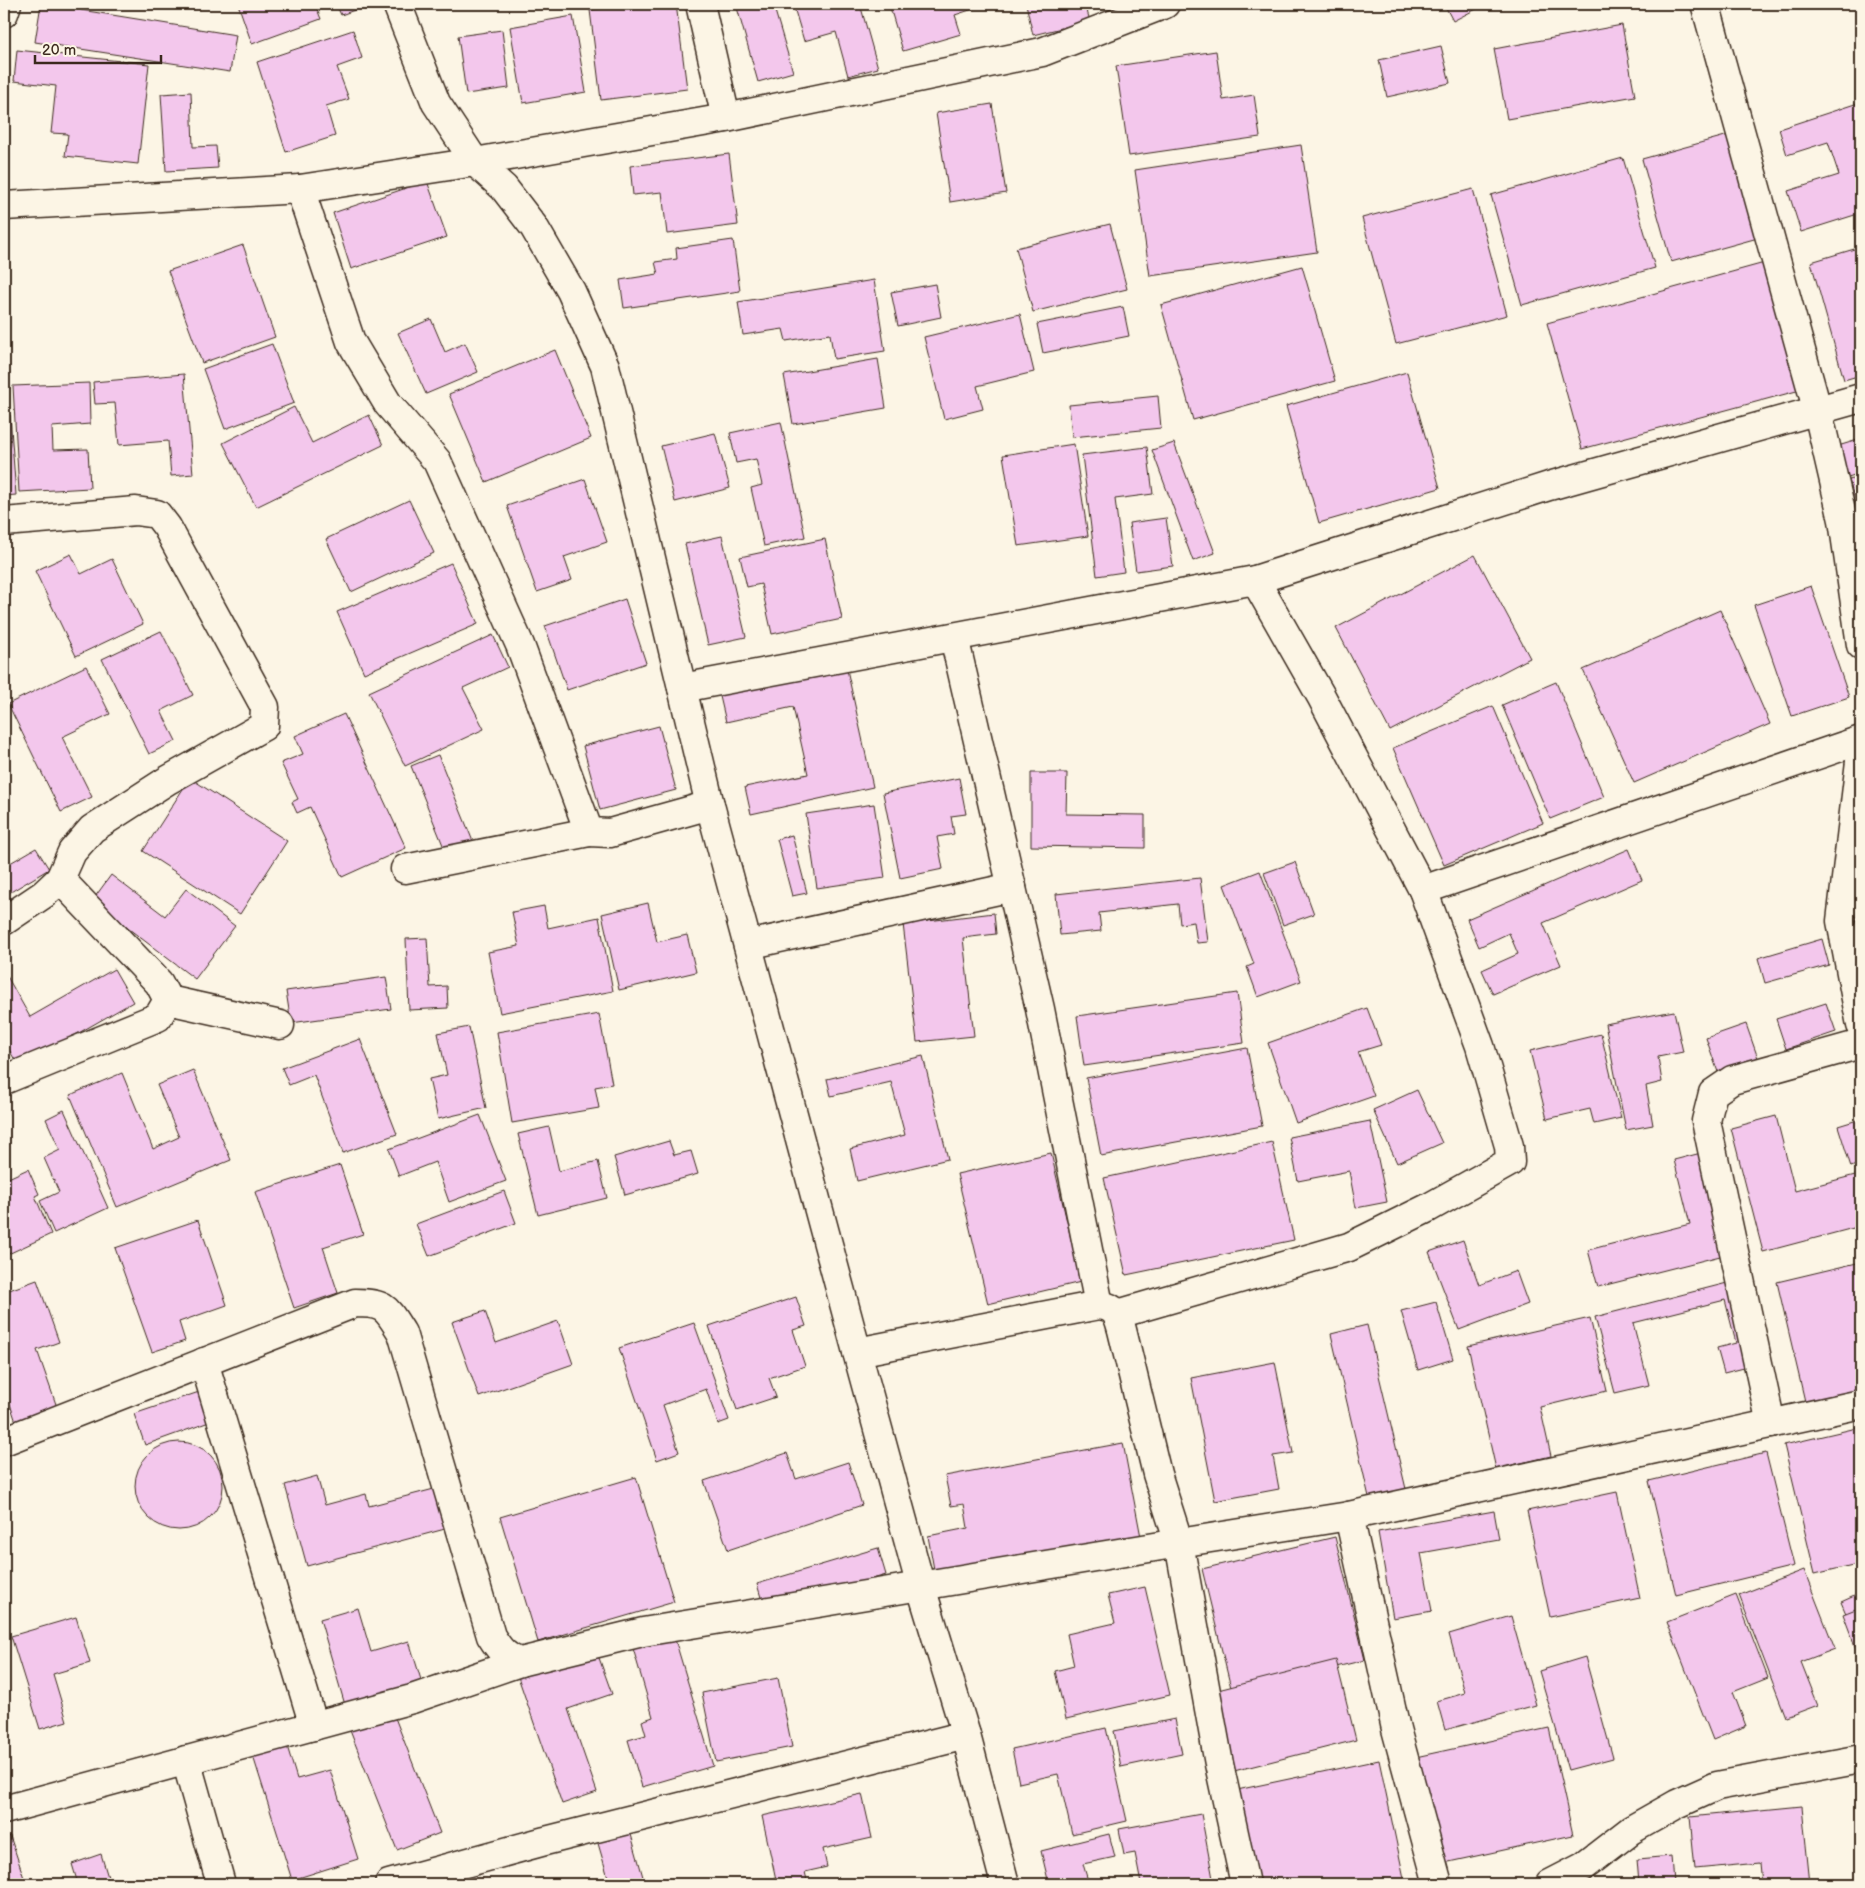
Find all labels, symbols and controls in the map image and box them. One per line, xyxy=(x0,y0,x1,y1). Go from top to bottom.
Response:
scale bar xyxy=(35,32,161,64)
text: 20 m xyxy=(42,41,76,60)

